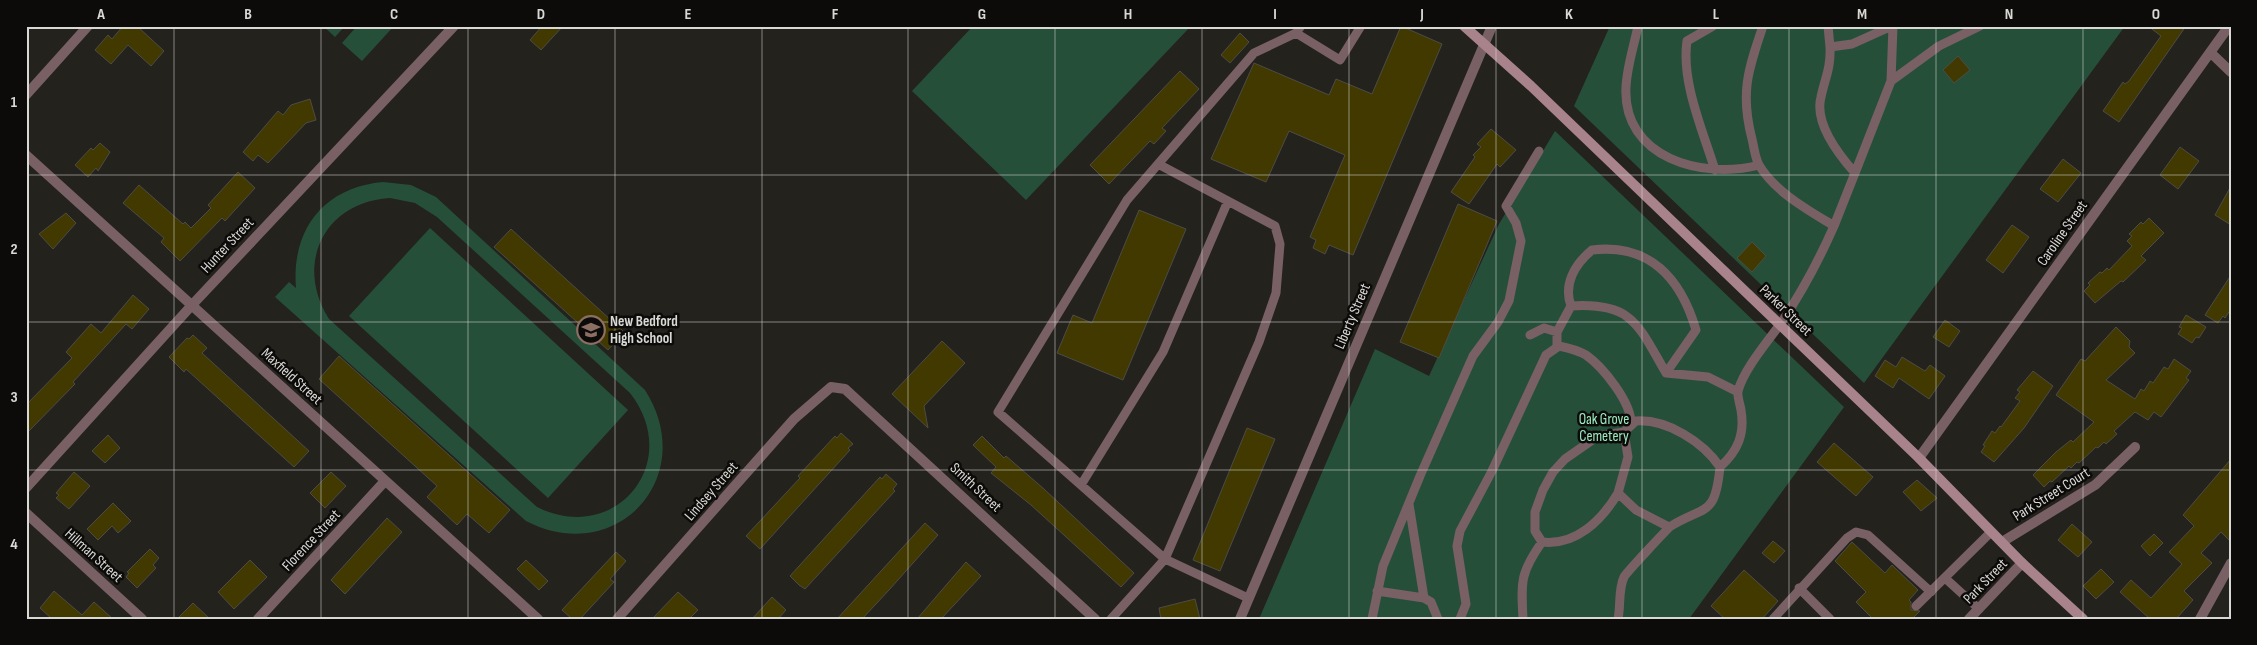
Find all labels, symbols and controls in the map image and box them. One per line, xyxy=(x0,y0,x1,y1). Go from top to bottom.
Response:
text: A xyxy=(96,5,105,24)
text: B xyxy=(244,5,252,24)
text: C xyxy=(390,5,398,24)
text: D xyxy=(537,5,545,24)
text: E xyxy=(685,5,692,24)
text: F xyxy=(832,5,839,24)
text: G xyxy=(978,5,986,24)
text: H xyxy=(1124,5,1132,24)
text: I xyxy=(1273,5,1277,24)
text: J xyxy=(1419,5,1424,24)
text: K xyxy=(1565,5,1573,24)
text: L xyxy=(1713,5,1720,24)
text: M xyxy=(1857,5,1867,24)
text: N xyxy=(2005,5,2013,24)
text: O xyxy=(2152,5,2160,24)
text: 1 xyxy=(11,93,18,112)
street label: Caroline Street xyxy=(2033,197,2092,270)
street label: Hunter Street xyxy=(197,213,258,277)
text: 2 xyxy=(10,240,18,259)
street label: Liberty Street xyxy=(1330,280,1375,352)
street label: Parker Street xyxy=(1755,281,1816,340)
place label: New Bedford High School xyxy=(610,312,678,348)
school or university icon: New Bedford High School xyxy=(576,315,606,345)
street label: Maxfield Street xyxy=(257,344,327,409)
text: 3 xyxy=(10,388,18,407)
park label: Oak Grove Cemetery xyxy=(1579,410,1629,446)
street label: Lindsey Street xyxy=(681,458,742,525)
street label: Smith Street xyxy=(946,459,1006,516)
street label: Park Street Court xyxy=(2009,463,2094,526)
street label: Florence Street xyxy=(278,505,345,575)
street label: Hillman Street xyxy=(61,524,127,587)
text: 4 xyxy=(10,535,18,554)
street label: Park Street xyxy=(1959,554,2012,608)

